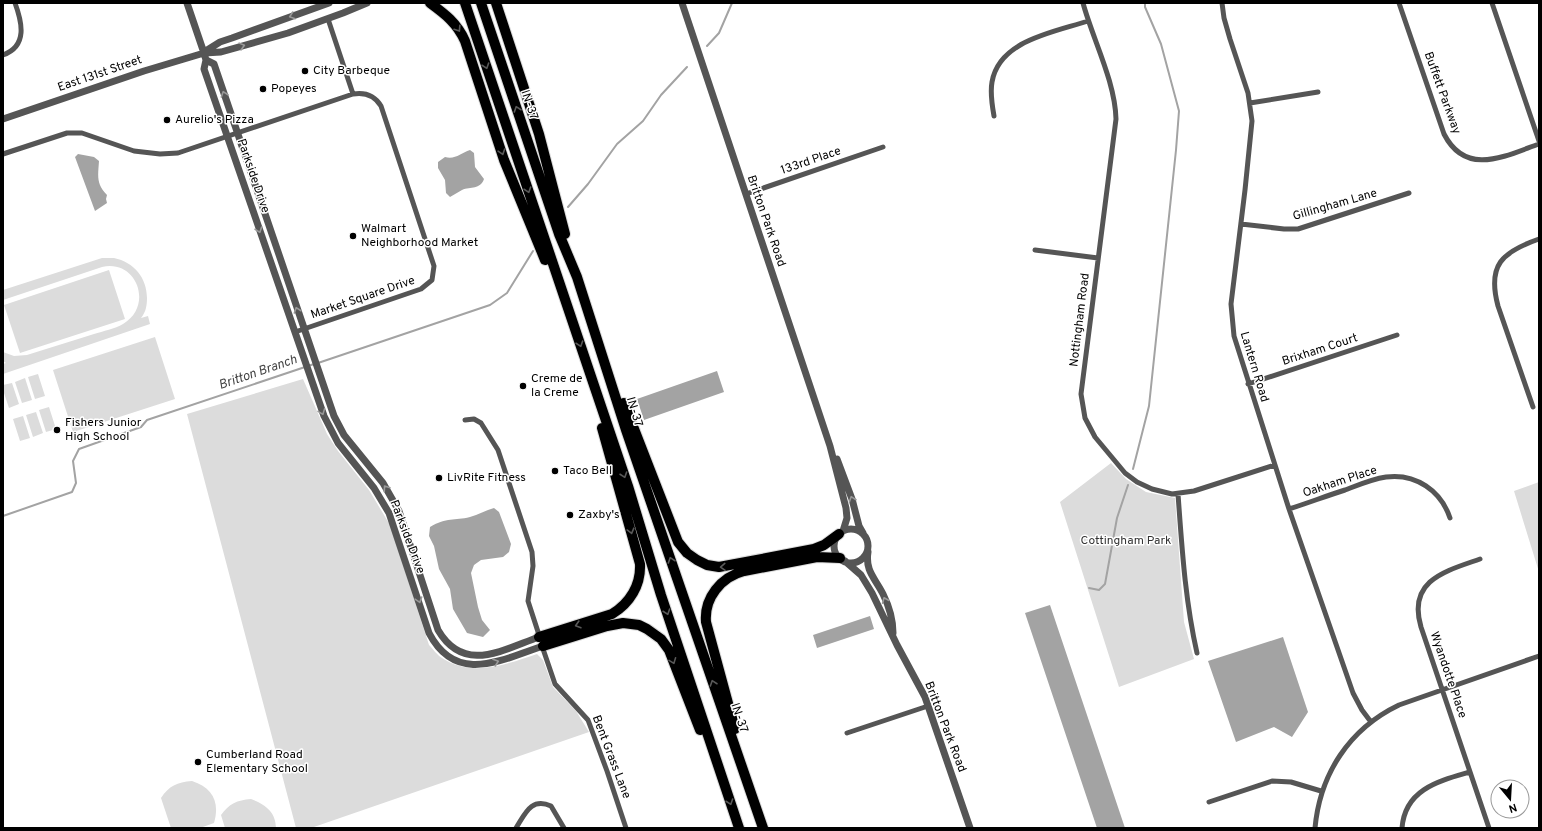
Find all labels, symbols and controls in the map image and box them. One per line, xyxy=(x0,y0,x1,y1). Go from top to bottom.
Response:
one-way arrow xyxy=(289,11,296,20)
one-way arrow xyxy=(453,25,461,32)
one-way arrow xyxy=(239,43,246,51)
street label: Buffett Parkway xyxy=(1420,50,1464,136)
street label: East 131st Street xyxy=(56,52,144,96)
place label: City Barbeque xyxy=(313,63,390,79)
one-way arrow xyxy=(482,63,490,70)
marker: City Barbeque xyxy=(300,66,310,76)
place label: Popeyes xyxy=(271,81,317,97)
marker: Popeyes xyxy=(258,84,268,94)
street label: IN-37 xyxy=(516,88,542,122)
one-way arrow xyxy=(220,90,228,97)
one-way arrow xyxy=(513,105,521,112)
place label: Aurelio's Pizza xyxy=(175,112,254,128)
marker: Aurelio's Pizza xyxy=(162,115,172,125)
street label: Parkside Drive xyxy=(233,137,273,215)
street label: 133rd Place xyxy=(779,143,843,179)
one-way arrow xyxy=(497,148,505,155)
street label: Britton Park Road xyxy=(743,173,789,269)
street label: Gillingham Lane xyxy=(1291,185,1379,225)
one-way arrow xyxy=(523,186,532,193)
place label: Walmart Neighborhood Market xyxy=(361,221,478,251)
one-way arrow xyxy=(255,226,263,233)
marker: Walmart Neighborhood Market xyxy=(348,231,358,241)
street label: Nottingham Road xyxy=(1066,272,1094,368)
street label: Market Square Drive xyxy=(309,273,417,323)
one-way arrow xyxy=(293,306,301,313)
street label: Lantern Road xyxy=(1236,330,1272,404)
street label: Brixham Court xyxy=(1280,330,1360,370)
one-way arrow xyxy=(575,340,584,347)
water label: Britton Branch xyxy=(217,352,299,394)
place label: Creme de la Creme xyxy=(531,371,583,401)
marker: Creme de la Creme xyxy=(518,381,528,391)
street label: IN-37 xyxy=(622,395,646,429)
one-way arrow xyxy=(318,409,326,416)
place label: Fishers Junior High School xyxy=(65,415,142,445)
marker: Fishers Junior High School xyxy=(52,425,62,435)
street label: Oakham Place xyxy=(1301,462,1379,502)
place label: Taco Bell xyxy=(563,463,612,479)
marker: Taco Bell xyxy=(550,466,560,476)
place label: LivRite Fitness xyxy=(447,470,526,486)
one-way arrow xyxy=(620,471,628,478)
marker: LivRite Fitness xyxy=(434,473,444,483)
one-way arrow xyxy=(383,485,391,492)
one-way arrow xyxy=(848,495,857,502)
street label: Parkside Drive xyxy=(386,498,428,576)
place label: Zaxby's xyxy=(578,507,620,523)
marker: Zaxby's xyxy=(565,510,575,520)
one-way arrow xyxy=(626,527,635,534)
park label: Cottingham Park xyxy=(1081,533,1171,549)
one-way arrow xyxy=(667,556,675,563)
one-way arrow xyxy=(720,562,726,571)
one-way arrow xyxy=(882,596,890,603)
one-way arrow xyxy=(414,597,423,604)
one-way arrow xyxy=(662,609,671,616)
one-way arrow xyxy=(575,620,582,629)
street label: Wyandotte Place xyxy=(1426,630,1470,720)
one-way arrow xyxy=(668,657,676,664)
one-way arrow xyxy=(492,658,499,666)
one-way arrow xyxy=(709,679,717,686)
street label: Britton Park Road xyxy=(920,679,970,775)
street label: IN-37 xyxy=(726,701,752,735)
street label: Bent Grass Lane xyxy=(588,713,634,801)
place label: Cumberland Road Elementary School xyxy=(206,747,308,777)
marker: Cumberland Road Elementary School xyxy=(193,757,203,767)
north arrow xyxy=(1490,779,1530,819)
one-way arrow xyxy=(726,798,734,805)
text: N xyxy=(1507,800,1519,815)

